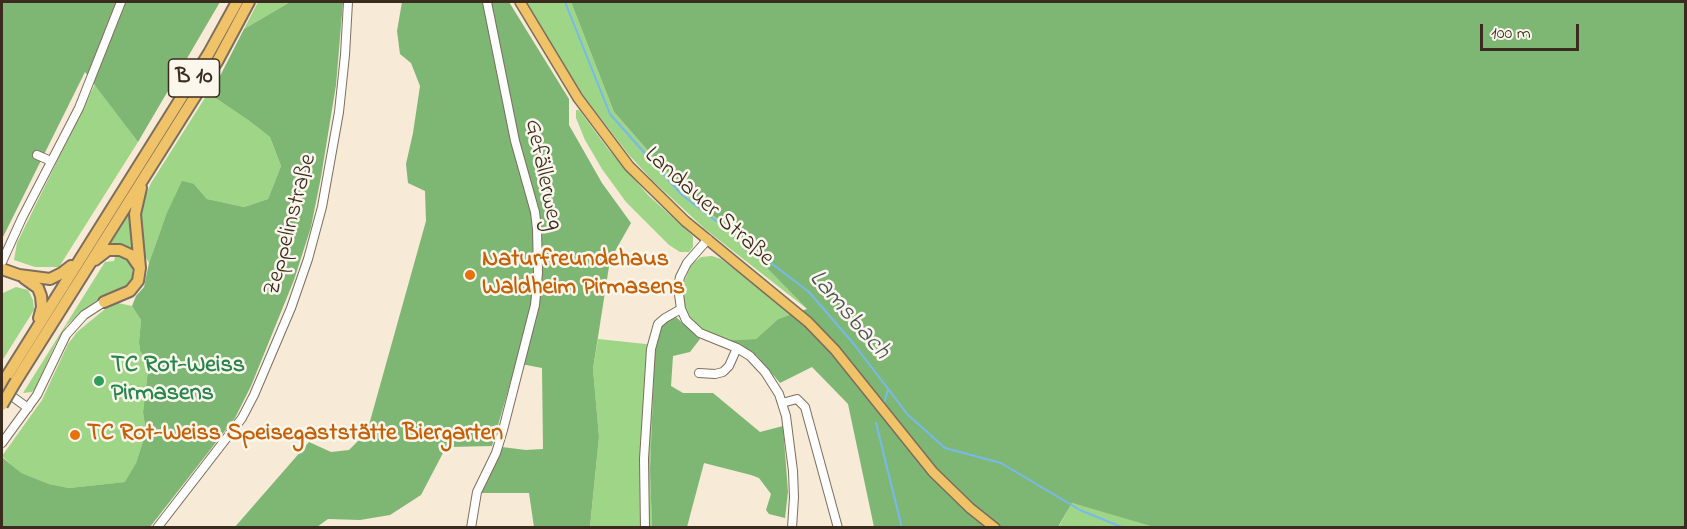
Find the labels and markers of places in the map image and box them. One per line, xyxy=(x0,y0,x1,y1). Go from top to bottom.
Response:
place label: Naturfreundehaus Waldheim Pirmasens xyxy=(482,247,685,303)
marker: Naturfreundehaus Waldheim Pirmasens xyxy=(463,268,477,282)
place label: TC Rot-Weiss Pirmasens xyxy=(111,353,245,409)
marker: TC Rot-Weiss Pirmasens xyxy=(92,374,106,388)
place label: TC Rot-Weiss Speisegaststätte Biergarten xyxy=(87,421,503,449)
marker: TC Rot-Weiss Speisegaststätte Biergarten xyxy=(68,428,82,442)

